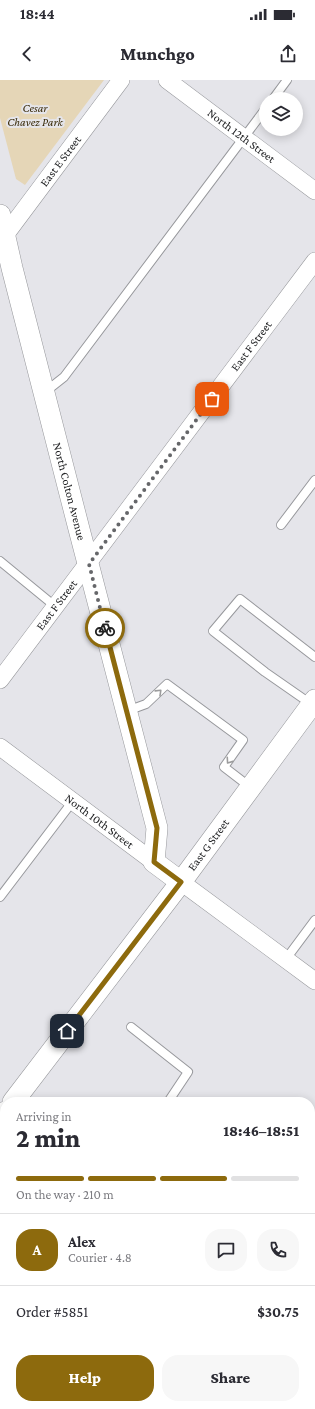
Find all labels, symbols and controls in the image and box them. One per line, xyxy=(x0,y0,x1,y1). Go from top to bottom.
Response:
text: 18:44 xyxy=(20,6,55,22)
icon: back xyxy=(16,43,38,65)
icon: share xyxy=(277,43,299,65)
text: Munchgo xyxy=(120,44,195,64)
map controls xyxy=(259,92,303,136)
button: layers xyxy=(259,92,303,136)
park label: Cesar Chavez Park xyxy=(7,101,64,129)
street label: North 12th Street xyxy=(205,106,279,166)
street label: East E Street xyxy=(37,132,85,189)
street label: East F Street xyxy=(228,317,275,374)
pin xyxy=(195,382,229,416)
icon: bag xyxy=(201,388,223,410)
street label: North Colton Avenue xyxy=(50,441,89,542)
street label: East F Street xyxy=(33,576,81,633)
courier xyxy=(85,608,125,648)
icon: bike xyxy=(94,617,116,639)
one-way arrow xyxy=(154,689,162,697)
one-way arrow xyxy=(227,756,234,763)
street label: North 10th Street xyxy=(62,791,137,852)
street label: East G Street xyxy=(185,815,233,874)
pin xyxy=(50,1014,84,1048)
icon: home xyxy=(56,1020,78,1042)
text: Arriving in xyxy=(16,1109,72,1124)
text: 18:46–18:51 xyxy=(223,1123,299,1139)
text: 2 min xyxy=(16,1124,80,1153)
text: On the way · 210 m xyxy=(16,1187,114,1202)
button: chat xyxy=(205,1229,247,1271)
button: phone xyxy=(257,1229,299,1271)
text: Alex xyxy=(68,1234,96,1250)
text: A xyxy=(33,1242,41,1258)
text: Courier · 4.8 xyxy=(68,1250,132,1265)
text: Order #5851 xyxy=(16,1304,88,1320)
text: $30.75 xyxy=(257,1304,299,1320)
button: Help xyxy=(16,1355,154,1401)
button: Share xyxy=(162,1355,299,1401)

